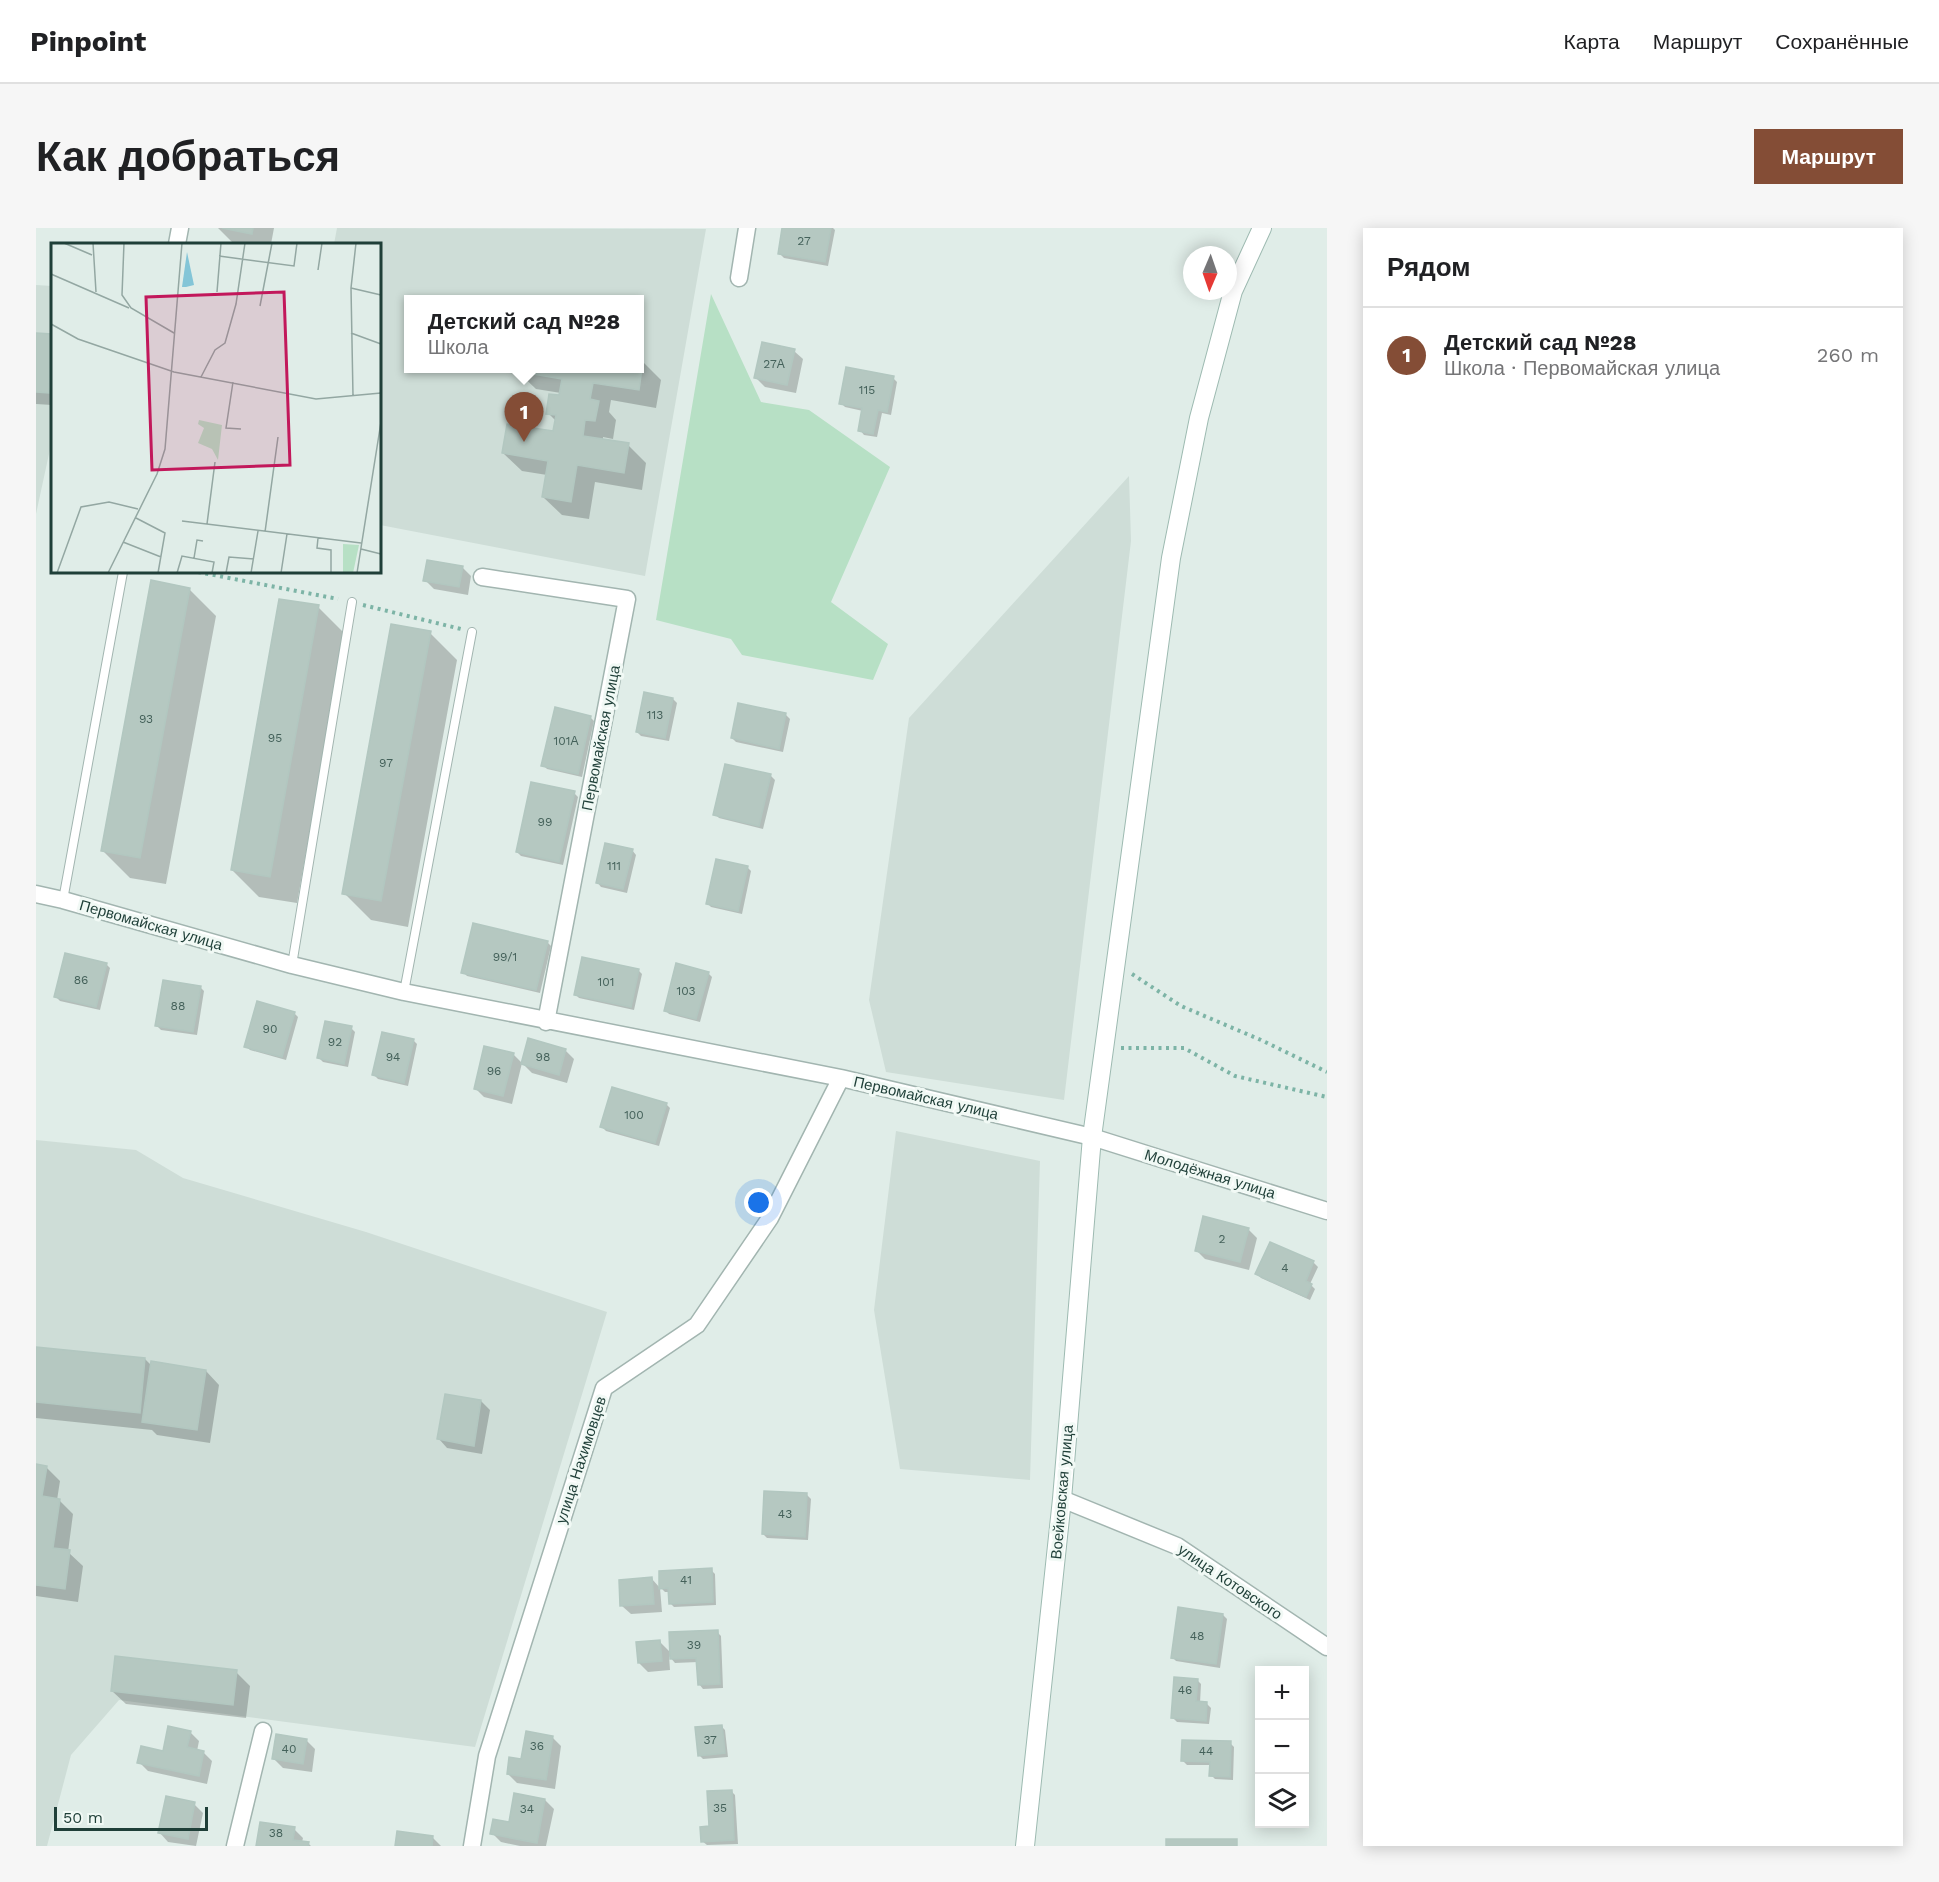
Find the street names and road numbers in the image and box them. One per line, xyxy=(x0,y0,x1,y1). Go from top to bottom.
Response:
street label: Первомайская улица xyxy=(578,663,624,812)
street label: Первомайская улица xyxy=(77,896,225,954)
street label: Первомайская улица xyxy=(852,1073,1001,1124)
street label: Молодёжная улица xyxy=(1142,1146,1278,1203)
street label: улица Нахимовцев xyxy=(552,1394,610,1526)
street label: Воейковская улица xyxy=(1047,1423,1077,1560)
street label: улица Котовского xyxy=(1174,1540,1286,1624)

